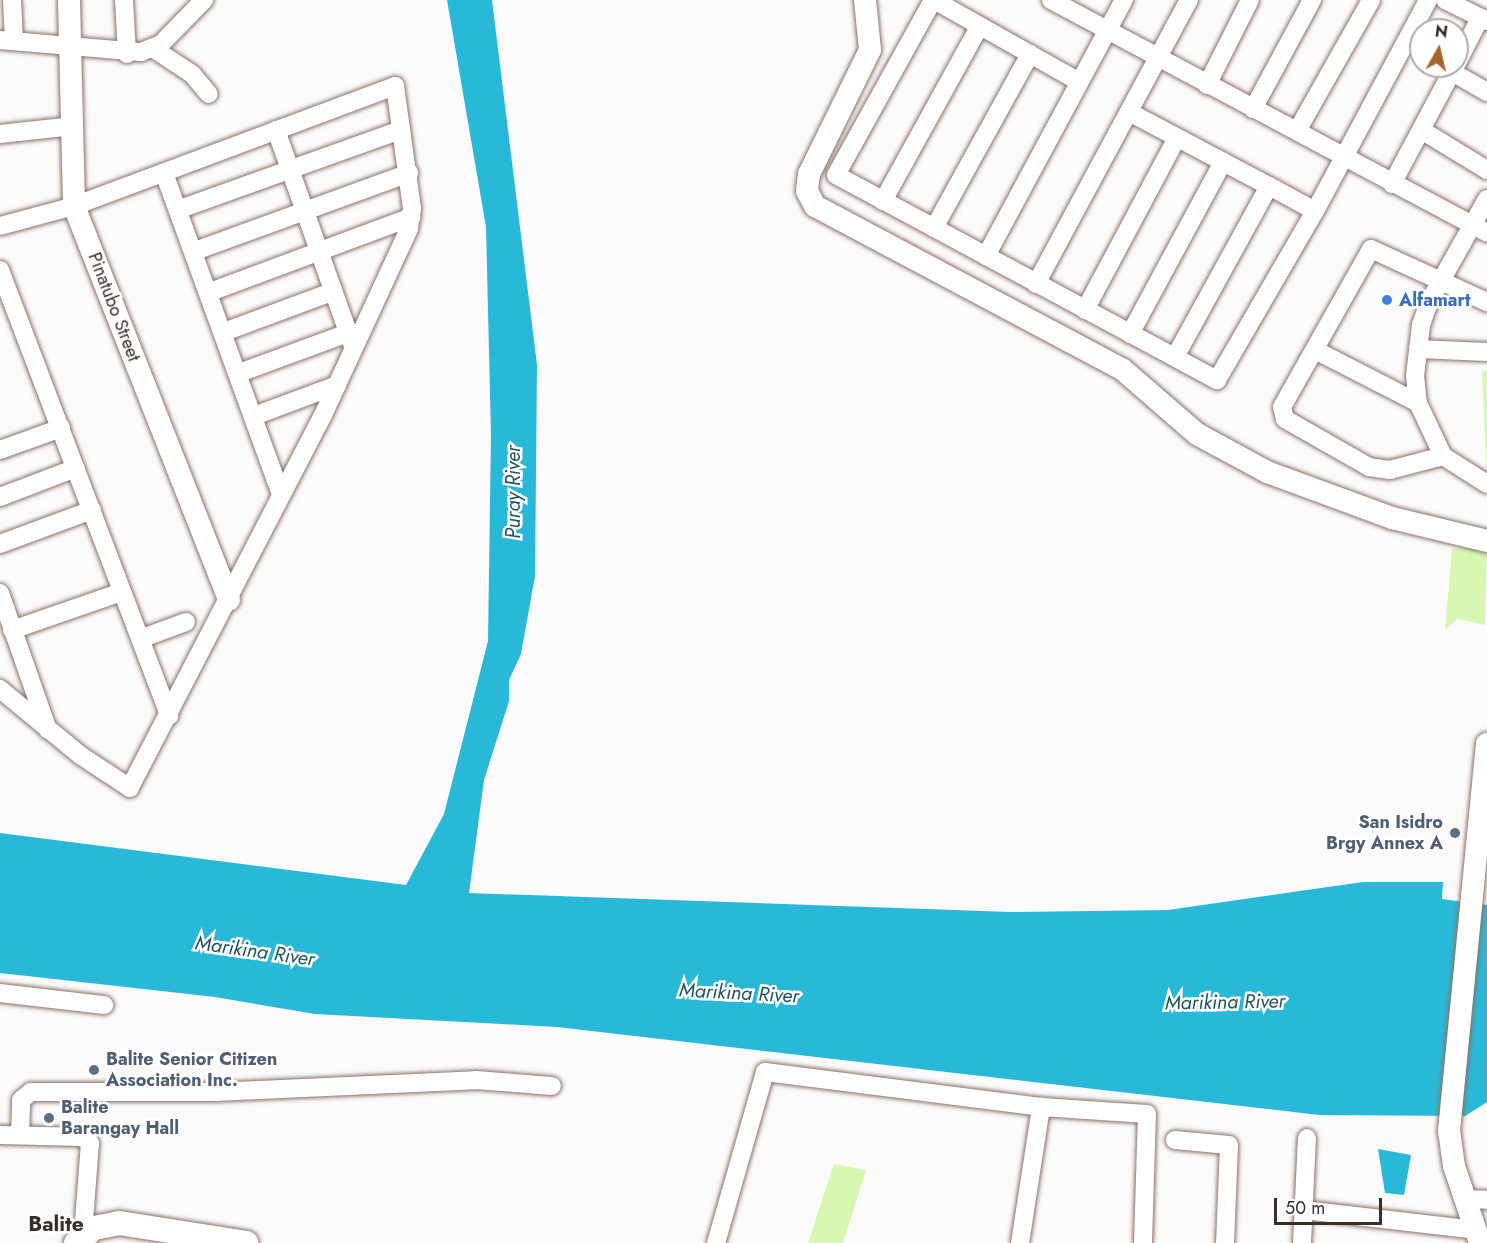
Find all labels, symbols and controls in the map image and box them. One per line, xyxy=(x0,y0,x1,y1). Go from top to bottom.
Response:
north arrow xyxy=(1409,18,1469,78)
text: N xyxy=(1433,19,1449,44)
street label: Pinatubo Street xyxy=(83,250,145,364)
place label: Alfamart xyxy=(1399,289,1471,311)
marker: Alfamart xyxy=(1380,293,1394,307)
water label: Puray River xyxy=(501,445,525,539)
place label: San Isidro Brgy Annex A xyxy=(1326,812,1443,854)
marker: San Isidro Brgy Annex A xyxy=(1448,826,1462,840)
water label: Marikina River xyxy=(194,931,316,971)
water label: Marikina River xyxy=(678,978,800,1008)
water label: Marikina River xyxy=(1165,989,1285,1015)
place label: Balite Senior Citizen Association Inc. xyxy=(106,1049,277,1092)
marker: Balite Senior Citizen Association Inc. xyxy=(87,1063,101,1077)
place label: Balite Barangay Hall xyxy=(61,1097,179,1140)
marker: Balite Barangay Hall xyxy=(42,1111,56,1125)
scale bar xyxy=(1277,1186,1385,1224)
text: 50 m xyxy=(1285,1195,1325,1221)
district label: Balite xyxy=(28,1211,84,1237)

